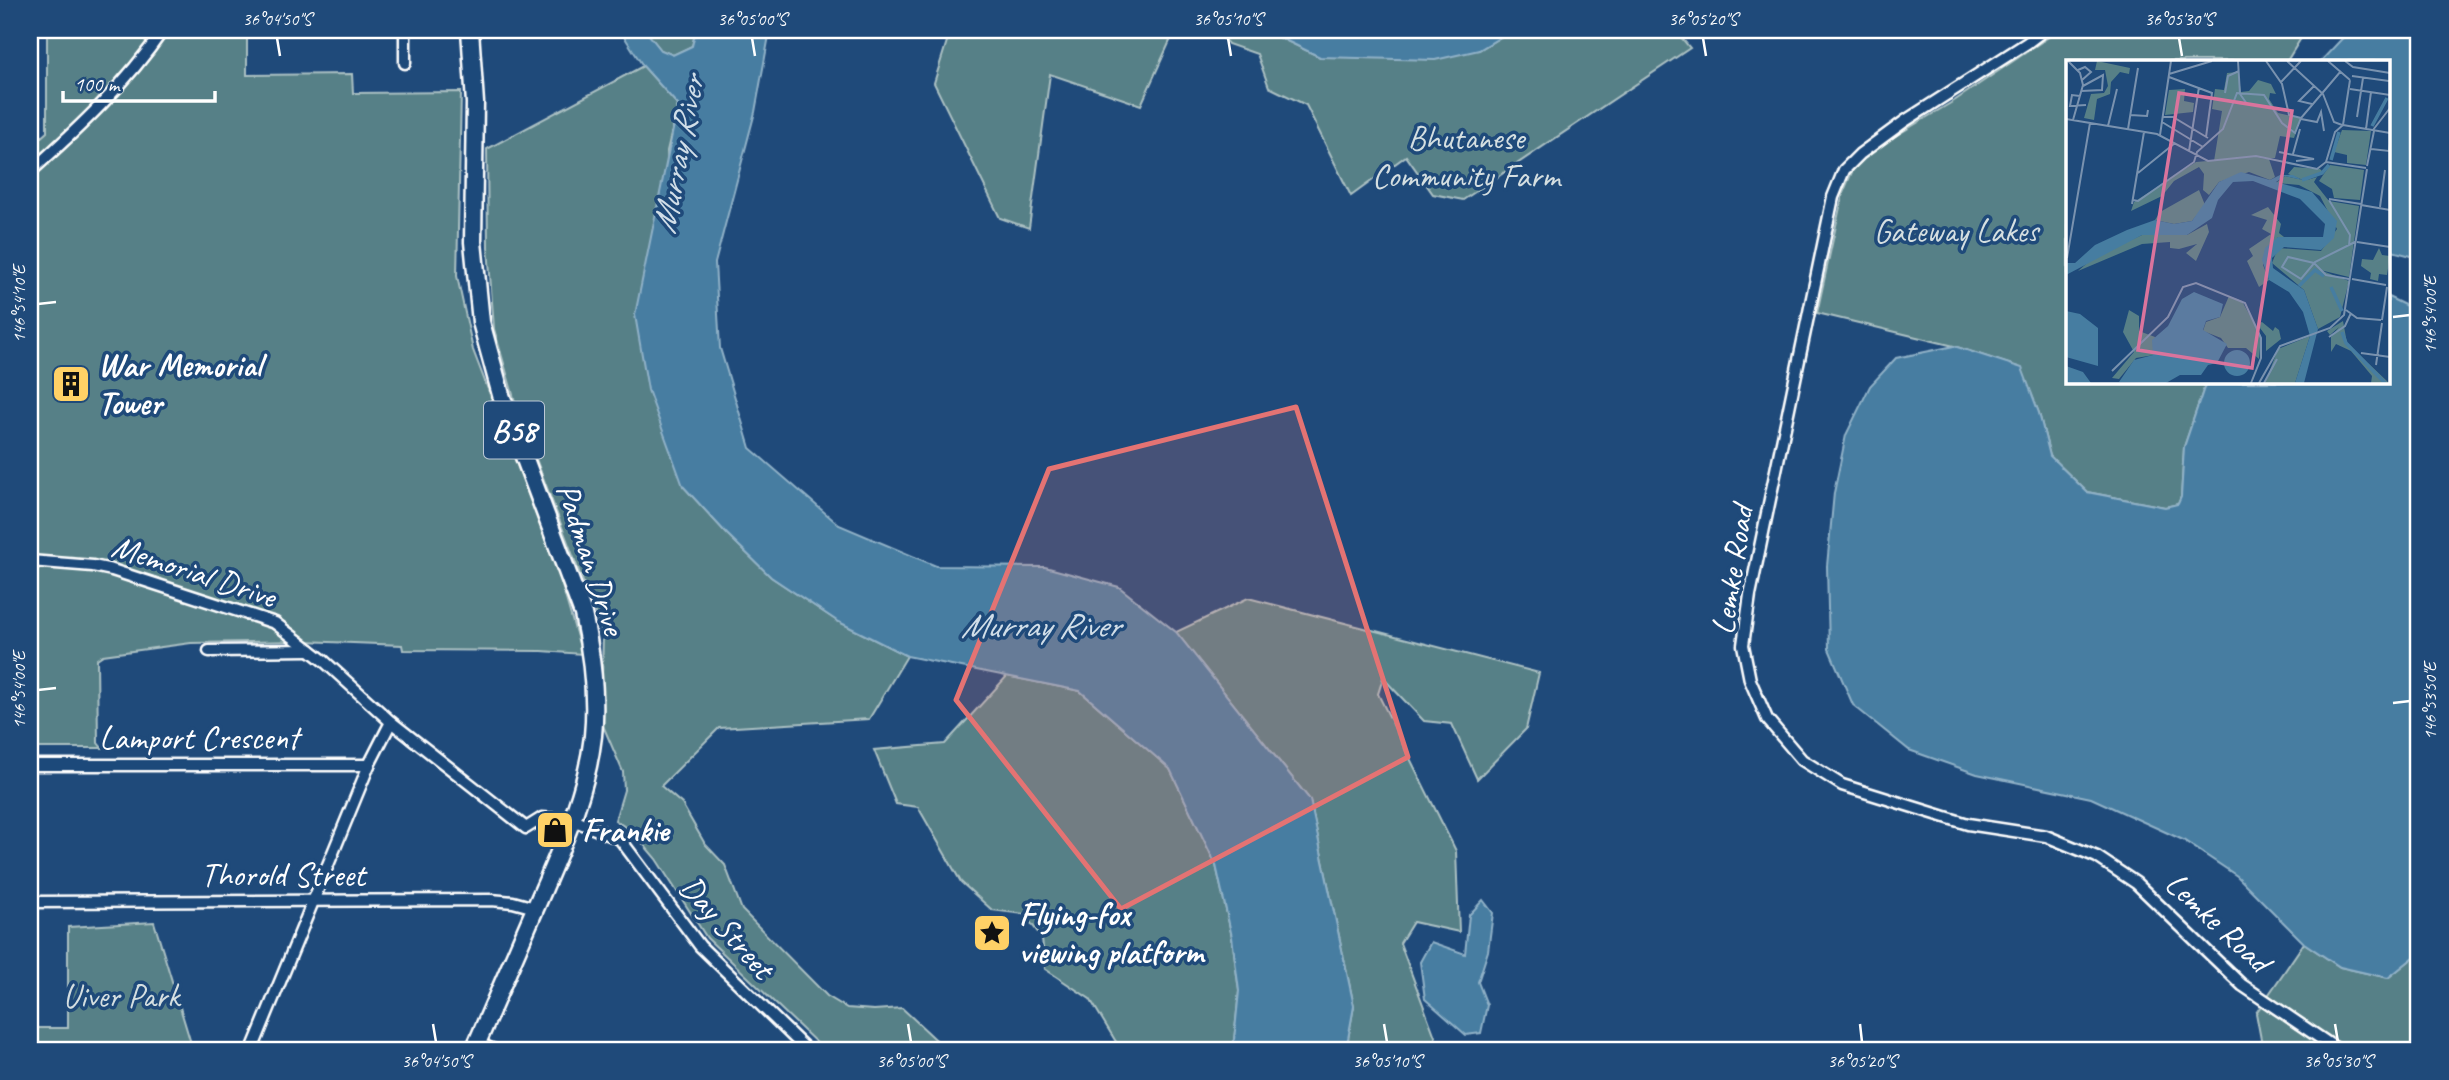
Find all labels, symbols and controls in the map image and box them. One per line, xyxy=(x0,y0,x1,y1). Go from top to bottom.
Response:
text: 36°04'50"S xyxy=(243,8,315,30)
text: 36°05'00"S xyxy=(718,8,790,30)
text: 36°05'10"S xyxy=(1194,8,1266,30)
text: 36°05'20"S xyxy=(1669,8,1741,30)
text: 36°05'30"S xyxy=(2145,8,2217,30)
scale bar xyxy=(63,60,215,104)
inset map xyxy=(2066,60,2390,383)
water label: Murray River xyxy=(641,68,716,237)
text: 100 m xyxy=(74,71,121,97)
park label: Bhutanese Community Farm xyxy=(1372,117,1563,197)
park label: Gateway Lakes xyxy=(1874,210,2041,252)
text: 146°54'10"E xyxy=(8,263,30,343)
text: 146°54'00"E xyxy=(2419,274,2441,354)
place label: War Memorial Tower xyxy=(98,344,267,424)
building icon: War Memorial Tower xyxy=(50,363,92,405)
road number: B58 xyxy=(484,402,544,458)
street label: Padman Drive xyxy=(547,478,636,642)
street label: Lemke Road xyxy=(1701,498,1764,637)
street label: Memorial Drive xyxy=(107,525,283,618)
water label: Murray River xyxy=(961,603,1125,648)
text: 146°54'00"E xyxy=(8,649,30,729)
text: 146°53'50"E xyxy=(2419,660,2441,740)
street label: Lamport Crescent xyxy=(99,717,303,759)
shop icon: Frankie xyxy=(534,809,576,851)
place label: Frankie xyxy=(582,809,671,851)
street label: Thorold Street xyxy=(201,854,368,896)
street label: Lemke Road xyxy=(2156,862,2283,985)
street label: Day Street xyxy=(671,867,785,990)
place label: Flying-fox viewing platform xyxy=(1019,893,1206,973)
place icon: Flying-fox viewing platform xyxy=(971,912,1013,954)
park label: Uiver Park xyxy=(63,975,182,1017)
text: 36°04'50"S xyxy=(402,1050,474,1072)
text: 36°05'00"S xyxy=(877,1050,949,1072)
text: 36°05'10"S xyxy=(1353,1050,1425,1072)
text: 36°05'20"S xyxy=(1828,1050,1900,1072)
text: 36°05'30"S xyxy=(2304,1050,2376,1072)

